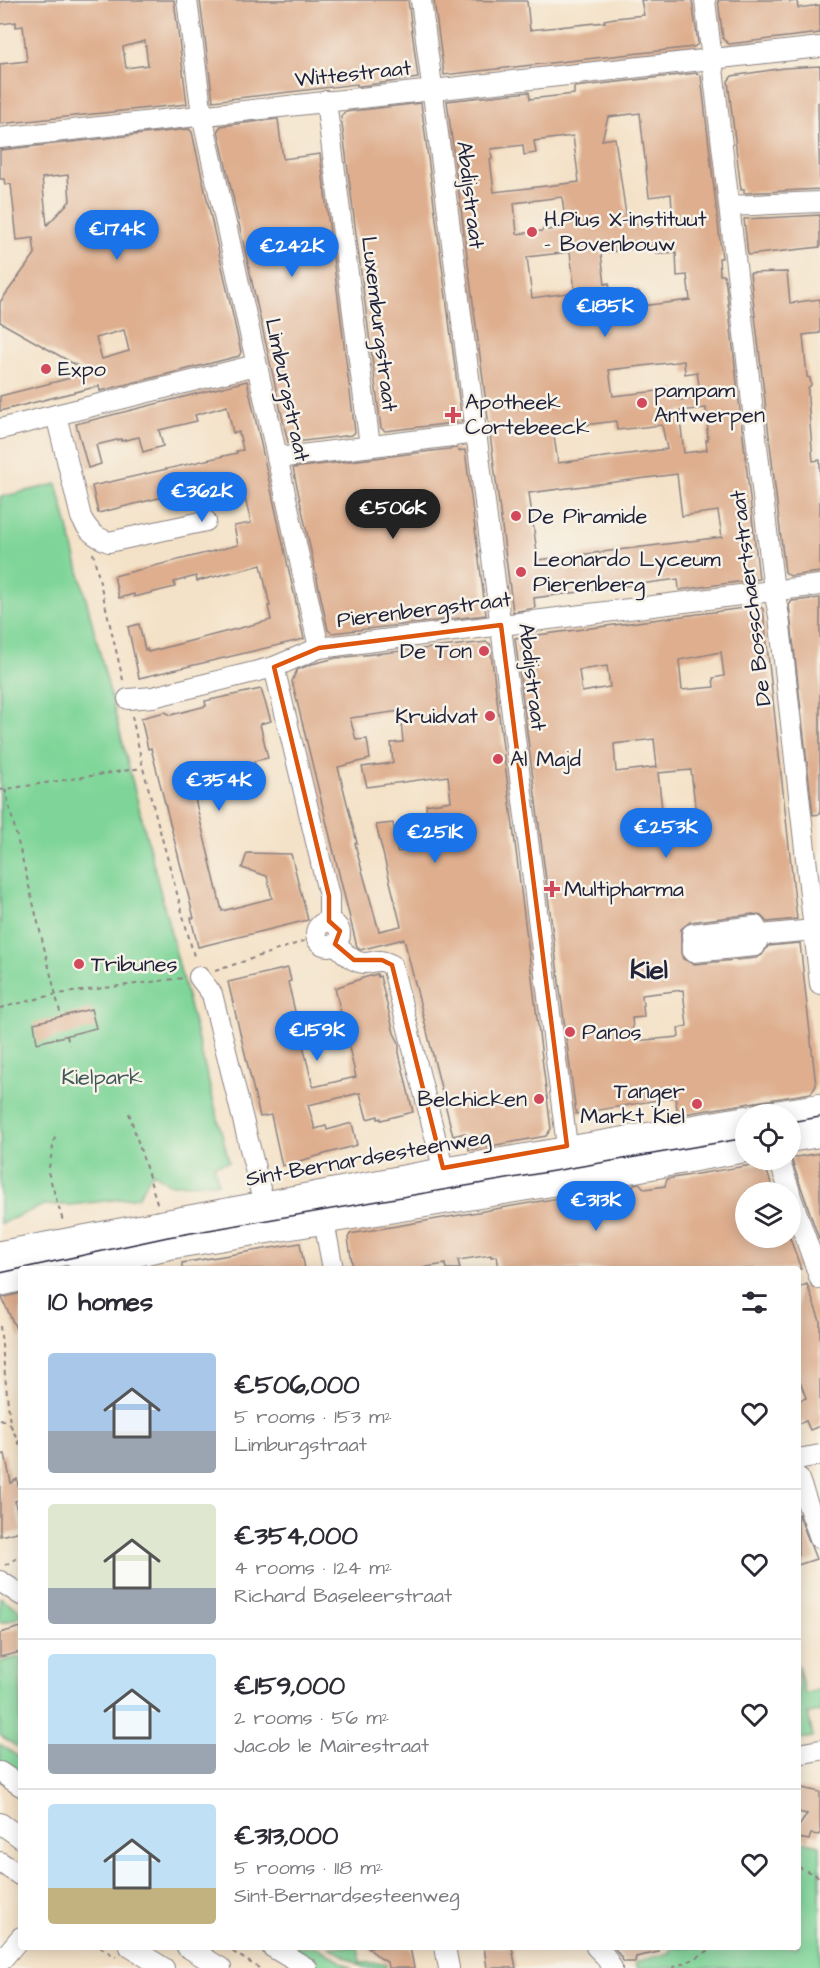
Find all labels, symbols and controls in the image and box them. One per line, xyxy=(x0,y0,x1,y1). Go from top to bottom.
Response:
street label: Wittestraat xyxy=(293,52,413,96)
street label: Abdijstraat xyxy=(448,139,492,251)
place label: H.Pius X-instituut - Bovenbouw xyxy=(544,204,707,260)
pin: €174K xyxy=(75,210,159,261)
text: €174K xyxy=(89,215,145,243)
marker: H.Pius X-instituut - Bovenbouw xyxy=(525,225,539,239)
pin: €242K xyxy=(250,227,334,278)
text: €242K xyxy=(260,232,324,260)
street label: Luxemburgstraat xyxy=(352,235,405,414)
pin: €185K xyxy=(563,287,647,338)
text: €185K xyxy=(576,292,634,320)
street label: Limburgstraat xyxy=(256,315,317,465)
place label: Expo xyxy=(58,354,107,385)
marker: Expo xyxy=(39,362,53,376)
place label: pampam Antwerpen xyxy=(654,375,765,431)
place label: Apotheek Cortebeeck xyxy=(465,387,590,443)
marker: pampam Antwerpen xyxy=(635,396,649,410)
marker: Apotheek Cortebeeck xyxy=(446,408,460,422)
pin: €362K xyxy=(160,472,244,523)
text: €362K xyxy=(171,477,233,505)
street label: De Bosschaertstraat xyxy=(722,488,780,708)
pin: €506K xyxy=(351,489,435,540)
text: €506K xyxy=(359,494,427,522)
place label: De Piramide xyxy=(528,501,647,532)
marker: De Piramide xyxy=(509,509,523,523)
place label: Leonardo Lyceum Pierenberg xyxy=(533,544,721,601)
marker: Leonardo Lyceum Pierenberg xyxy=(514,565,528,579)
street label: Pierenbergstraat xyxy=(335,584,513,637)
street label: Abdijstraat xyxy=(510,621,554,733)
place label: De Ton xyxy=(400,636,472,667)
marker: De Ton xyxy=(477,644,491,658)
place label: Kruidvat xyxy=(395,701,478,732)
marker: Kruidvat xyxy=(483,709,497,723)
place label: Al Majd xyxy=(510,744,581,775)
marker: Al Majd xyxy=(491,752,505,766)
pin: €354K xyxy=(177,761,261,812)
text: €354K xyxy=(186,766,252,794)
pin: €253K xyxy=(624,808,708,859)
pin: €251K xyxy=(393,813,477,864)
text: €253K xyxy=(634,813,698,841)
text: €251K xyxy=(407,818,463,846)
place label: Multipharma xyxy=(564,874,684,905)
marker: Multipharma xyxy=(545,882,559,896)
place label: Tribunes xyxy=(91,949,178,980)
district label: Kiel xyxy=(630,952,668,988)
marker: Tribunes xyxy=(72,957,86,971)
pin: €159K xyxy=(275,1011,359,1062)
text: €159K xyxy=(289,1016,345,1044)
place label: Panos xyxy=(582,1017,642,1048)
marker: Panos xyxy=(563,1025,577,1039)
park label: Kielpark xyxy=(61,1062,143,1093)
place label: Tanger Markt Kiel xyxy=(580,1076,685,1132)
place label: Belchicken xyxy=(418,1084,527,1115)
marker: Belchicken xyxy=(532,1092,546,1106)
marker: Tanger Markt Kiel xyxy=(690,1097,704,1111)
map controls xyxy=(735,1104,801,1248)
button: locate xyxy=(735,1104,801,1170)
street label: Sint-Bernardsesteenweg xyxy=(243,1121,493,1196)
pin: €313K xyxy=(554,1181,638,1232)
button: layers xyxy=(735,1182,801,1248)
text: €313K xyxy=(571,1186,621,1214)
text: 10 homes xyxy=(48,1284,153,1320)
icon: filters xyxy=(738,1286,771,1319)
text: €506,000 xyxy=(234,1367,360,1403)
icon: home xyxy=(96,1377,168,1449)
icon: heart xyxy=(738,1397,771,1430)
text: 5 rooms · 153 m² xyxy=(234,1403,392,1431)
text: Limburgstraat xyxy=(234,1431,367,1459)
text: €354,000 xyxy=(234,1518,358,1554)
icon: home xyxy=(96,1528,168,1600)
icon: heart xyxy=(738,1548,771,1581)
text: 4 rooms · 124 m² xyxy=(234,1554,392,1582)
text: Richard Baseleerstraat xyxy=(234,1582,452,1610)
text: €159,000 xyxy=(234,1668,345,1704)
icon: home xyxy=(96,1678,168,1750)
icon: heart xyxy=(738,1698,771,1731)
text: 2 rooms · 56 m² xyxy=(234,1704,389,1732)
text: Jacob le Mairestraat xyxy=(234,1732,429,1760)
text: €313,000 xyxy=(234,1818,338,1854)
icon: home xyxy=(96,1828,168,1900)
icon: heart xyxy=(738,1848,771,1881)
text: 5 rooms · 118 m² xyxy=(234,1854,383,1882)
text: Sint-Bernardsesteenweg xyxy=(234,1882,460,1910)

